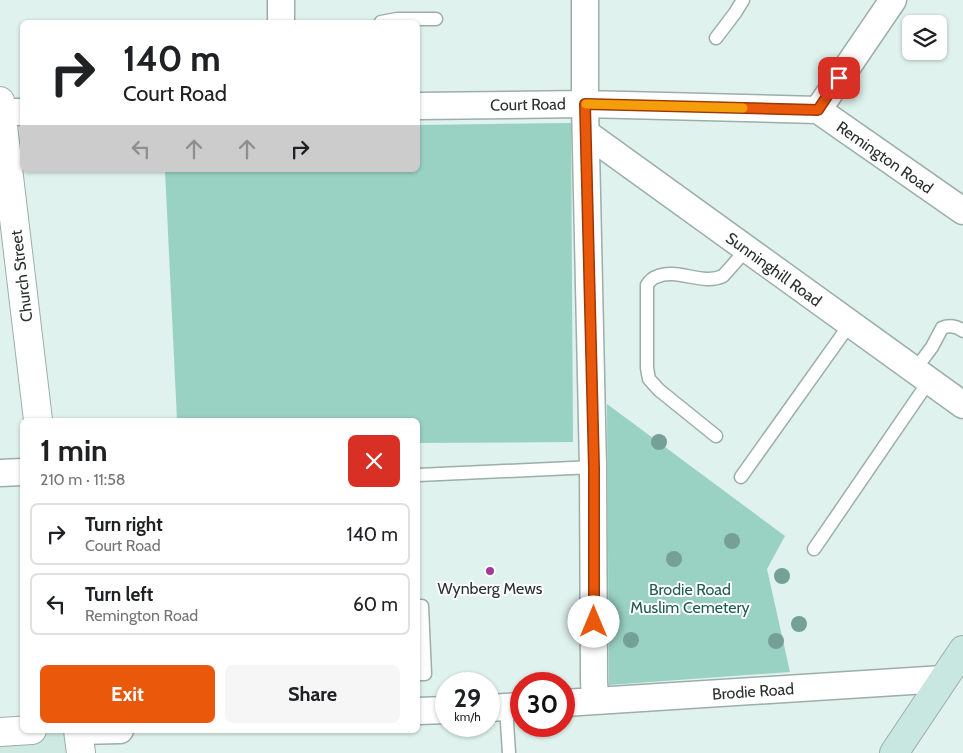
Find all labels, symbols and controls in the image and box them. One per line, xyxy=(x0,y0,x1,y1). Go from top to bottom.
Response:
map controls xyxy=(902,15,947,60)
button: layers xyxy=(902,15,947,60)
text: 140 m xyxy=(123,37,221,80)
icon: right xyxy=(40,40,105,105)
pin xyxy=(818,57,860,99)
icon: arrive xyxy=(825,64,853,92)
text: Court Road xyxy=(123,80,227,107)
street label: Court Road xyxy=(490,94,566,115)
street label: Remington Road xyxy=(833,117,937,198)
icon: left xyxy=(127,135,155,163)
icon: ahead xyxy=(180,135,208,163)
icon: ahead xyxy=(233,135,261,163)
icon: right xyxy=(286,135,314,163)
street label: Church Street xyxy=(6,228,37,323)
street label: Sunninghill Road xyxy=(722,228,825,311)
text: 1 min xyxy=(40,432,108,469)
button: close xyxy=(348,435,400,487)
text: 210 m · 11:58 xyxy=(40,470,126,489)
text: Turn right xyxy=(85,513,163,536)
icon: right xyxy=(42,520,70,548)
text: 140 m xyxy=(347,523,398,546)
text: Court Road xyxy=(85,536,161,555)
marker: Wynberg Mews xyxy=(484,565,496,577)
place label: Wynberg Mews xyxy=(438,579,543,598)
park label: Brodie Road Muslim Cemetery xyxy=(630,580,750,617)
text: Turn left xyxy=(85,583,153,606)
icon: left xyxy=(42,590,70,618)
text: 60 m xyxy=(353,593,398,616)
position arrow xyxy=(567,595,619,647)
text: Remington Road xyxy=(85,606,198,625)
button: Exit xyxy=(40,665,215,723)
button: Share xyxy=(225,665,400,723)
speed limit sign: 30 xyxy=(510,672,575,737)
street label: Brodie Road xyxy=(712,679,795,704)
text: 29 xyxy=(454,683,481,713)
text: km/h xyxy=(454,709,481,724)

